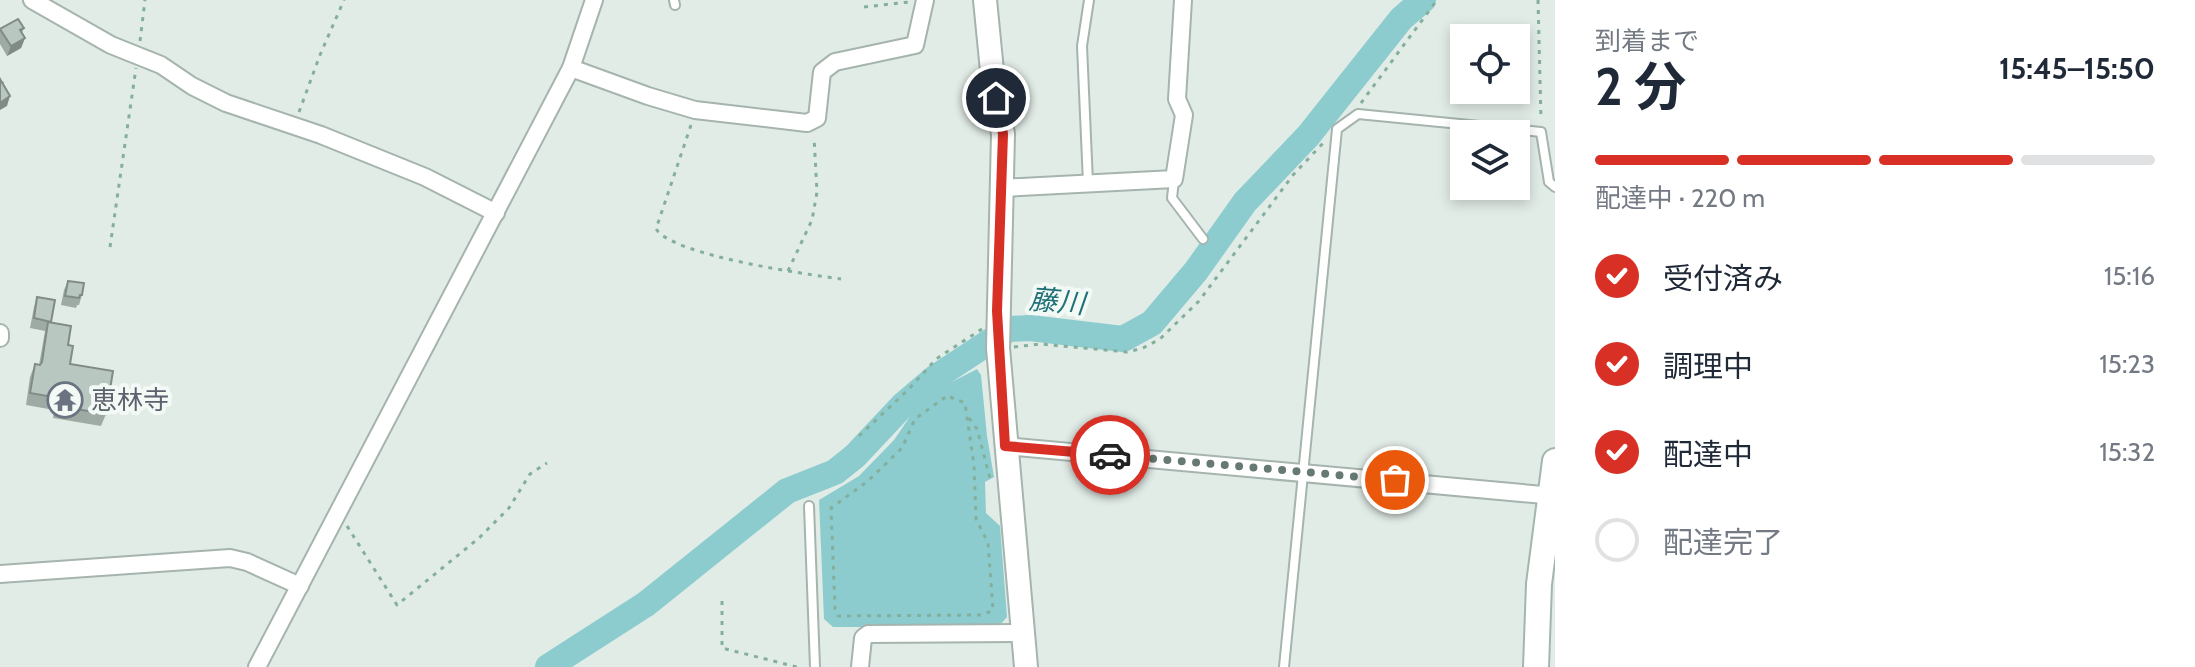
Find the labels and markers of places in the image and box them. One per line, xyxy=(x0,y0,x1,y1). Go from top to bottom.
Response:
pin xyxy=(962,64,1030,132)
temple icon: 恵林寺 xyxy=(46,381,84,419)
place label: 恵林寺 xyxy=(91,384,169,416)
pin xyxy=(1361,446,1429,514)

